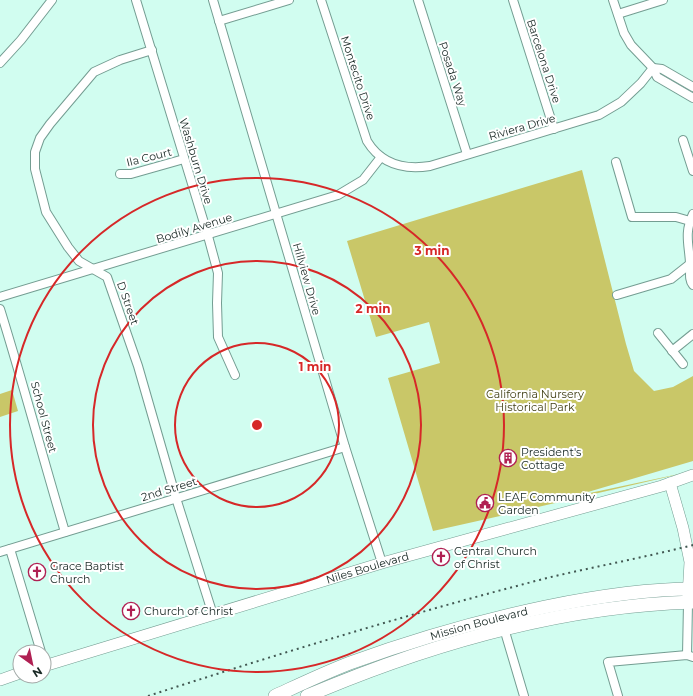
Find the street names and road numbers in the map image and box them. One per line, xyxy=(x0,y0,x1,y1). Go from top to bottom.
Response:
street label: Barcelona Drive xyxy=(524,17,564,105)
street label: Montecito Drive xyxy=(338,34,378,122)
street label: Posada Way xyxy=(436,40,470,108)
street label: Riviera Drive xyxy=(487,111,557,143)
street label: Washburn Drive xyxy=(176,116,216,206)
street label: Ila Court xyxy=(125,144,174,169)
street label: Bodily Avenue xyxy=(154,210,234,246)
street label: Hillview Drive xyxy=(290,241,324,317)
street label: D Street xyxy=(114,279,142,327)
street label: School Street xyxy=(28,380,60,455)
street label: 2nd Street xyxy=(140,474,199,504)
street label: Niles Boulevard xyxy=(324,549,410,587)
street label: Mission Boulevard xyxy=(428,604,529,643)

